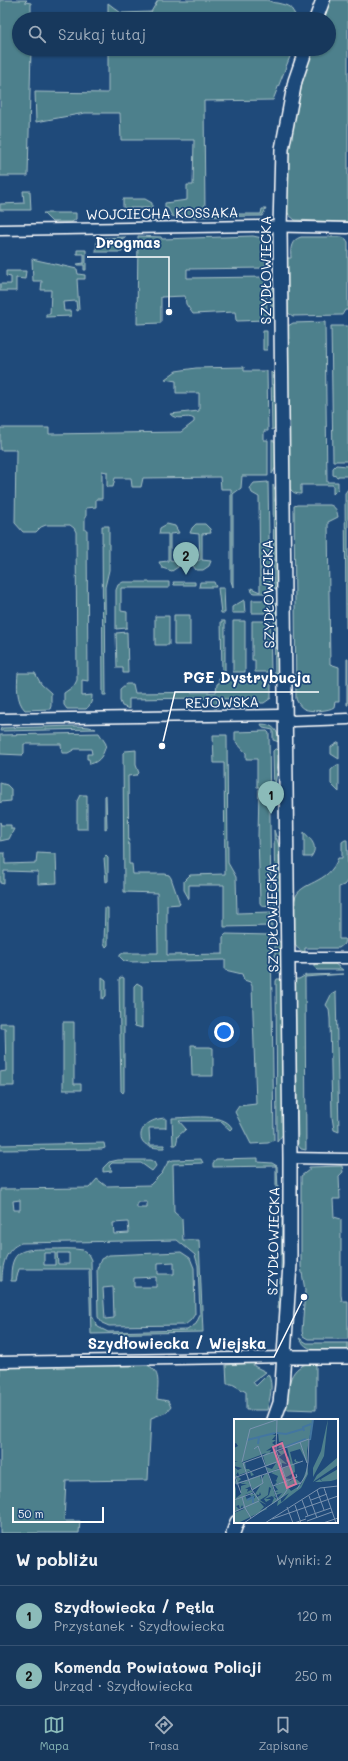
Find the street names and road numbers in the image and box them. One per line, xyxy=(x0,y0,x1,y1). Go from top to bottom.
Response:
street label: WOJCIECHA KOSSAKA xyxy=(86,202,238,224)
street label: SZYDŁOWIECKA xyxy=(256,216,275,324)
street label: SZYDŁOWIECKA xyxy=(258,539,278,649)
street label: REJOWSKA xyxy=(185,692,259,712)
street label: SZYDŁOWIECKA xyxy=(262,863,282,973)
street label: SZYDŁOWIECKA xyxy=(263,1186,283,1296)

